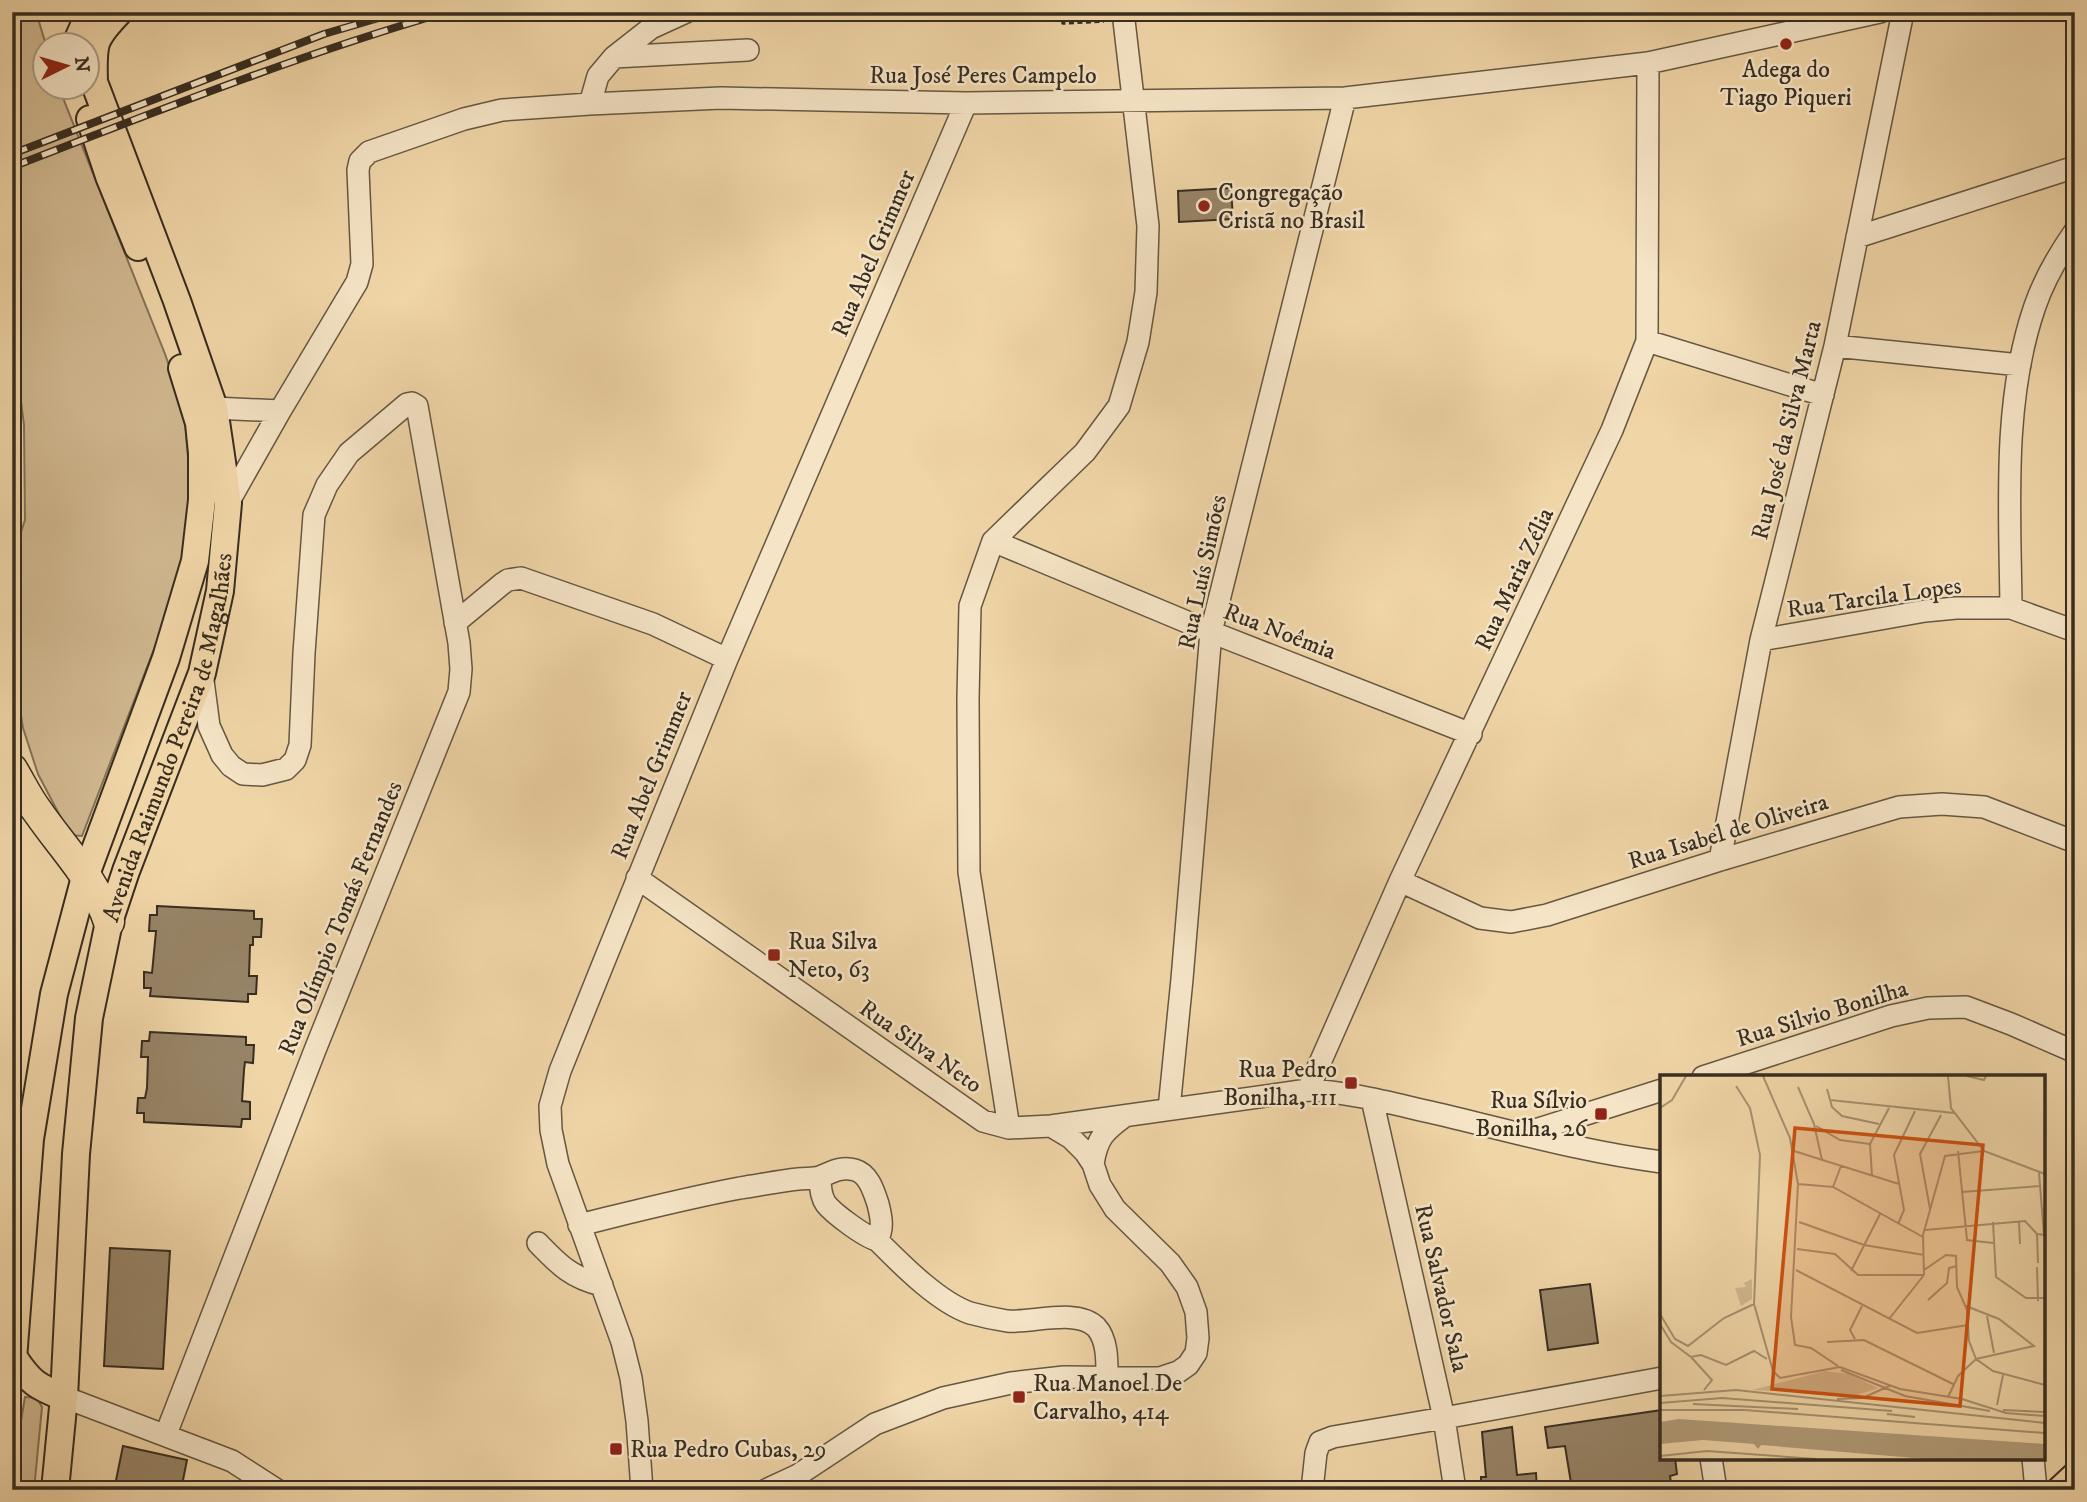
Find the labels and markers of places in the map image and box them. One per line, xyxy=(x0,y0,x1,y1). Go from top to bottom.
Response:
marker: Adega do Tiago Piqueri xyxy=(1778,36,1794,52)
place label: Adega do Tiago Piqueri xyxy=(1720,55,1852,113)
place label: Congregação Cristã no Brasil xyxy=(1218,178,1366,236)
marker: Congregação Cristã no Brasil xyxy=(1196,198,1212,214)
place label: Rua Silva Neto, 63 xyxy=(788,927,878,985)
marker: Rua Silva Neto, 63 xyxy=(766,947,782,963)
place label: Rua Pedro Bonilha, 111 xyxy=(1223,1055,1337,1113)
marker: Rua Pedro Bonilha, 111 xyxy=(1343,1075,1359,1091)
place label: Rua Sílvio Bonilha, 26 xyxy=(1475,1086,1589,1144)
marker: Rua Sílvio Bonilha, 26 xyxy=(1593,1106,1609,1122)
place label: Rua Manoel De Carvalho, 414 xyxy=(1033,1369,1182,1427)
marker: Rua Manoel De Carvalho, 414 xyxy=(1011,1389,1027,1405)
place label: Rua Pedro Cubas, 29 xyxy=(630,1435,827,1465)
marker: Rua Pedro Cubas, 29 xyxy=(608,1441,624,1457)

